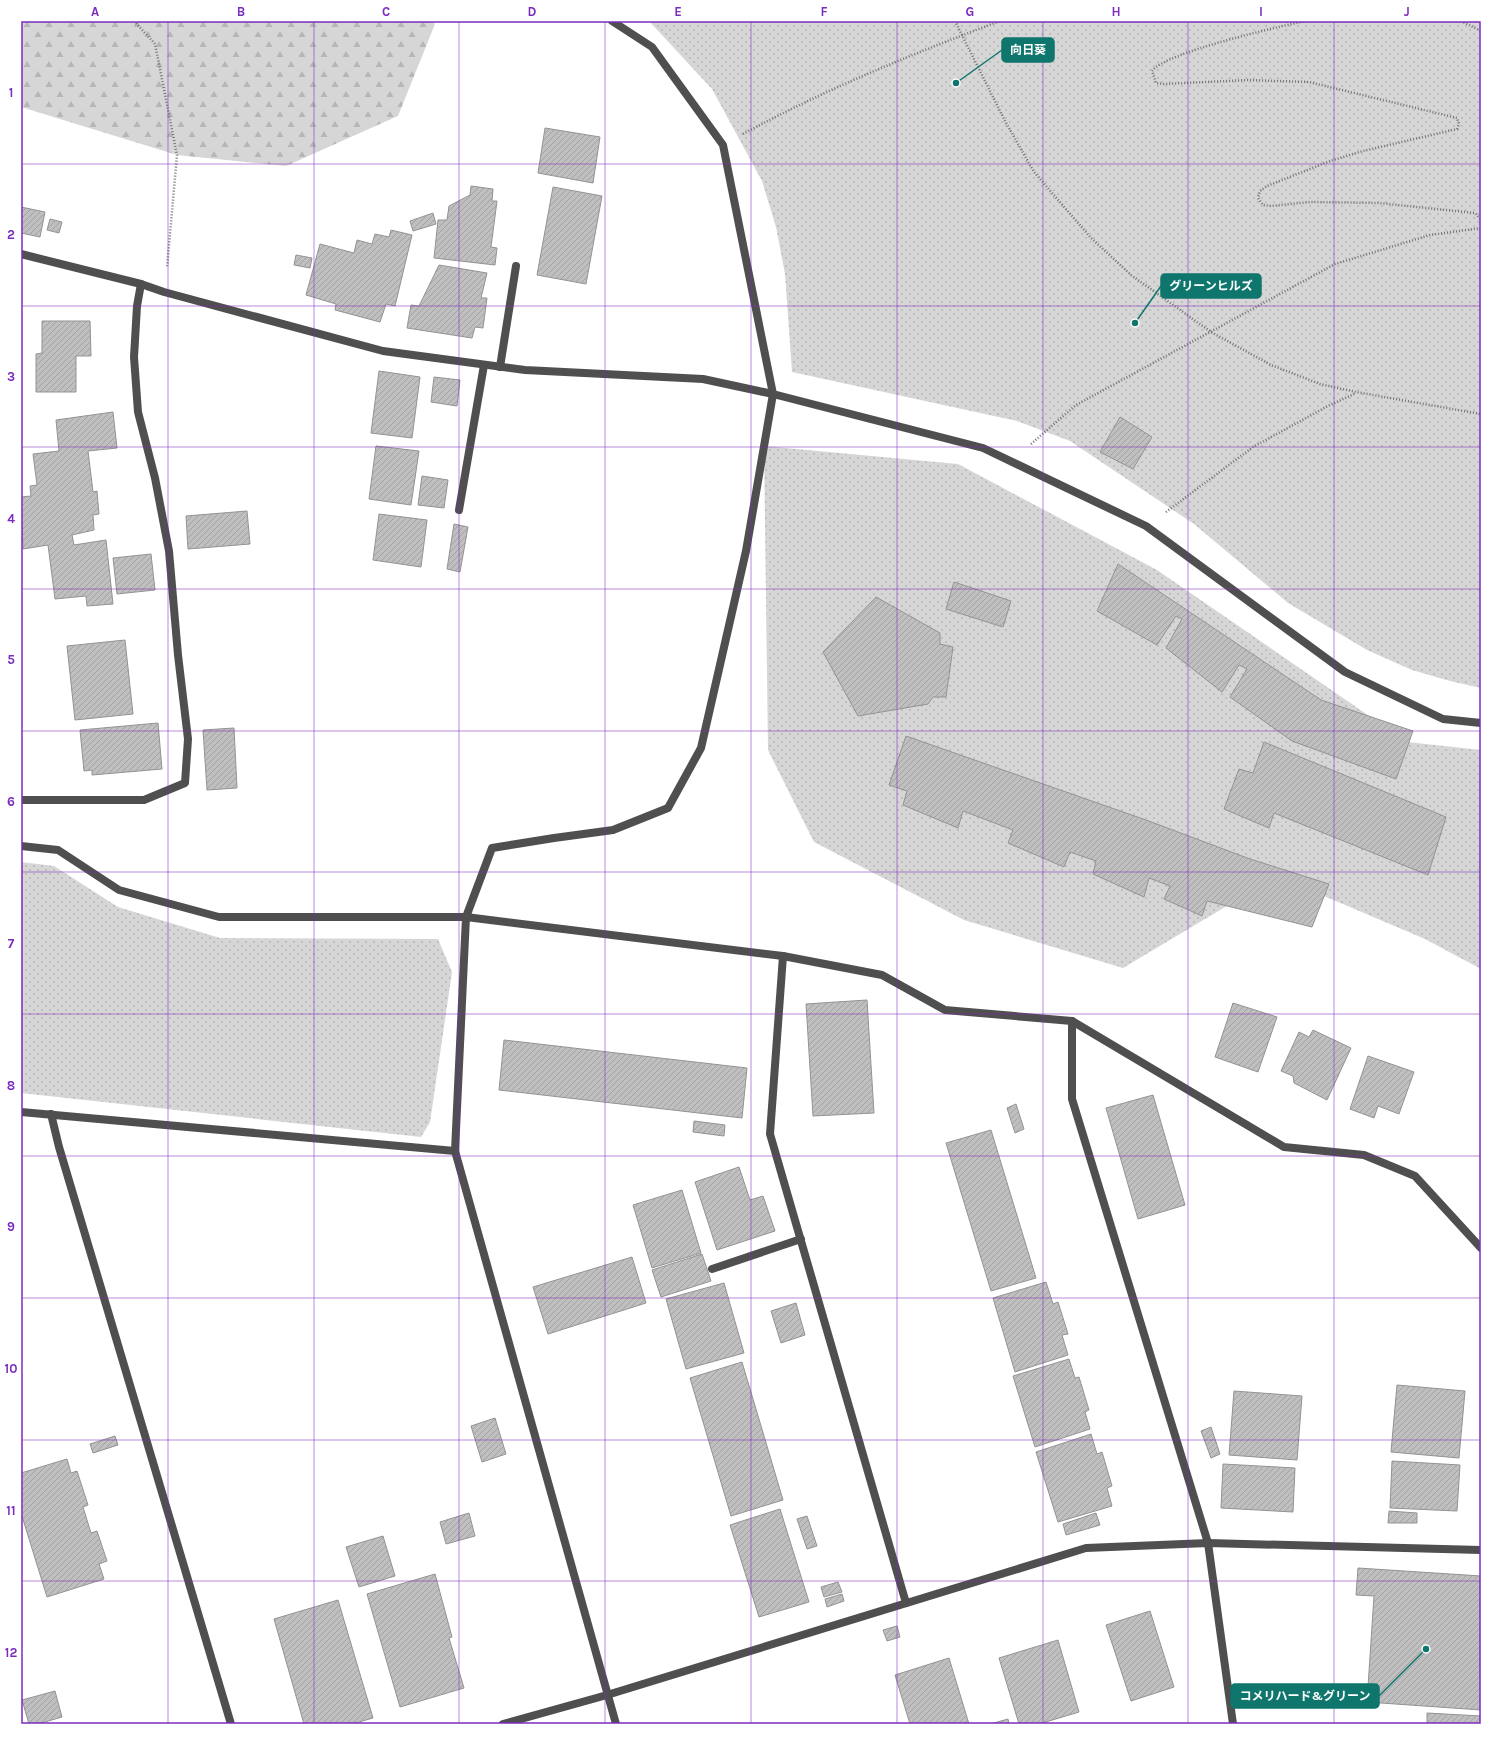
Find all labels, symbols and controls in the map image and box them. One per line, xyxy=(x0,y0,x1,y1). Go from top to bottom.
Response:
text: A xyxy=(91,4,99,19)
text: B xyxy=(237,4,245,19)
text: C xyxy=(382,4,390,19)
text: D xyxy=(528,4,537,19)
text: E xyxy=(674,4,682,19)
text: F xyxy=(820,4,828,19)
text: G xyxy=(966,4,974,19)
text: H xyxy=(1111,4,1121,19)
text: I xyxy=(1259,4,1263,19)
text: J xyxy=(1404,4,1410,19)
callout: 向日葵 xyxy=(1002,38,1054,62)
text: 向日葵 xyxy=(1010,43,1046,57)
text: 1 xyxy=(9,85,13,100)
text: 2 xyxy=(7,227,15,242)
callout: グリーンヒルズ xyxy=(1161,274,1261,298)
text: グリーンヒルズ xyxy=(1169,279,1253,293)
text: 3 xyxy=(7,369,15,384)
text: 4 xyxy=(7,511,15,526)
text: 5 xyxy=(7,652,15,667)
text: 6 xyxy=(7,794,15,809)
text: 7 xyxy=(8,936,15,951)
text: 8 xyxy=(7,1078,15,1093)
text: 9 xyxy=(7,1219,15,1234)
text: 10 xyxy=(5,1361,17,1376)
text: 11 xyxy=(6,1503,16,1518)
text: 12 xyxy=(5,1645,17,1660)
callout: コメリハード&グリーン xyxy=(1231,1684,1379,1708)
text: コメリハード&グリーン xyxy=(1240,1689,1370,1703)

